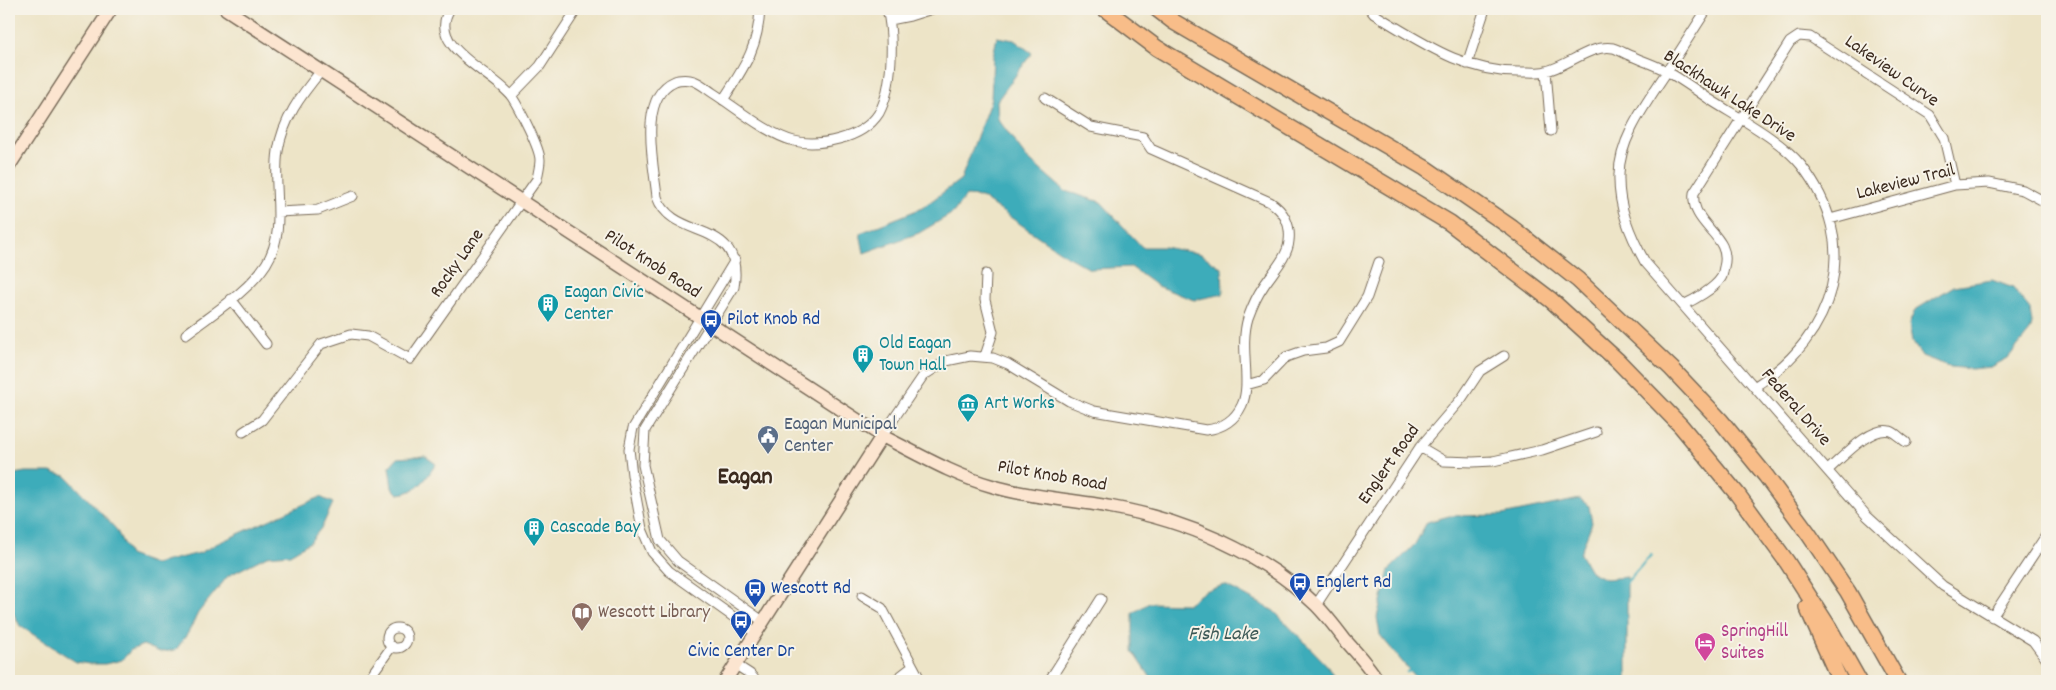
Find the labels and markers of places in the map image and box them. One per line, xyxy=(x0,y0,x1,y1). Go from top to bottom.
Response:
place label: Eagan Civic Center xyxy=(564,280,644,329)
building icon: Eagan Civic Center xyxy=(536,292,560,323)
place label: Pilot Knob Rd xyxy=(727,307,820,334)
bus stop icon: Pilot Knob Rd xyxy=(699,308,723,339)
place label: Old Eagan Town Hall xyxy=(879,331,951,380)
building icon: Old Eagan Town Hall xyxy=(851,343,875,374)
place label: Art Works xyxy=(984,391,1055,418)
museum icon: Art Works xyxy=(956,392,980,423)
place label: Eagan Municipal Center xyxy=(784,412,897,461)
public building icon: Eagan Municipal Center xyxy=(756,424,780,455)
place label: Cascade Bay xyxy=(550,515,640,542)
building icon: Cascade Bay xyxy=(522,516,546,547)
place label: Englert Rd xyxy=(1316,570,1391,597)
bus stop icon: Englert Rd xyxy=(1288,571,1312,602)
place label: Wescott Rd xyxy=(771,576,851,603)
bus stop icon: Wescott Rd xyxy=(743,577,767,608)
place label: Wescott Library xyxy=(598,600,710,627)
library icon: Wescott Library xyxy=(570,601,594,632)
bus stop icon: Civic Center Dr xyxy=(729,609,753,640)
place label: SpringHill Suites xyxy=(1721,619,1788,668)
hotel icon: SpringHill Suites xyxy=(1693,631,1717,662)
place label: Civic Center Dr xyxy=(688,639,794,666)

